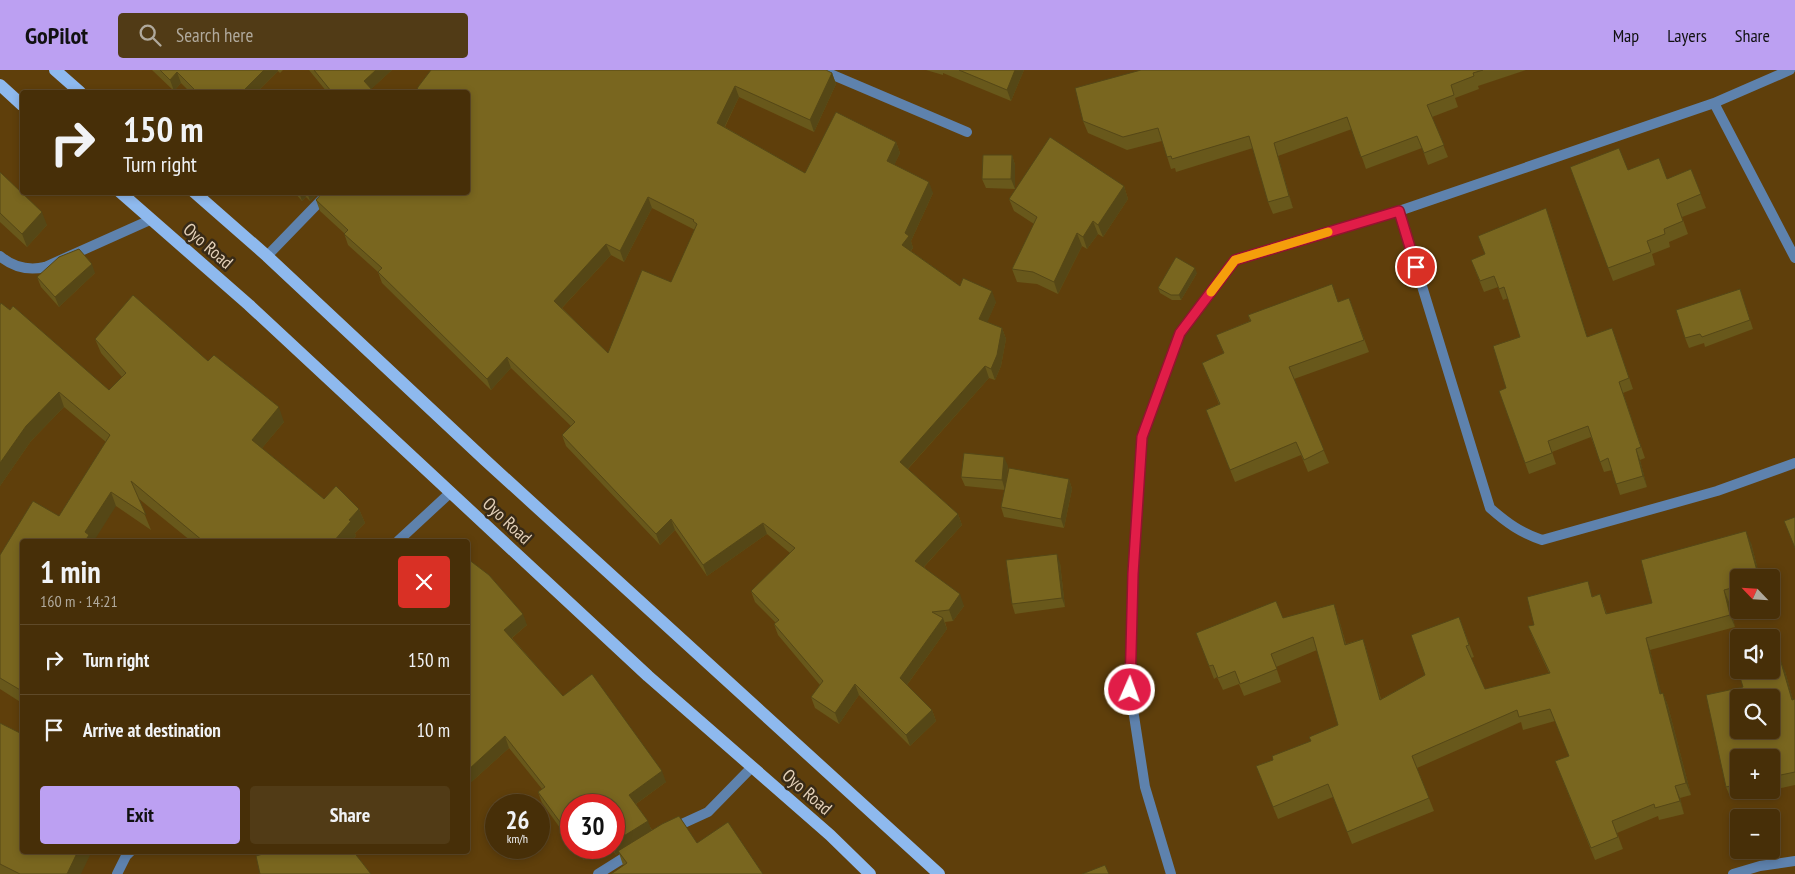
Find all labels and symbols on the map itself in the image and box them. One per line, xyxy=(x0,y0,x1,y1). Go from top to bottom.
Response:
street label: Oyo Road xyxy=(179,218,238,274)
pin xyxy=(1395,246,1437,288)
street label: Oyo Road xyxy=(478,492,537,549)
north arrow xyxy=(1730,569,1780,619)
position arrow xyxy=(1103,663,1155,715)
street label: Oyo Road xyxy=(778,764,837,820)
speed limit sign: 30 xyxy=(560,794,625,859)

